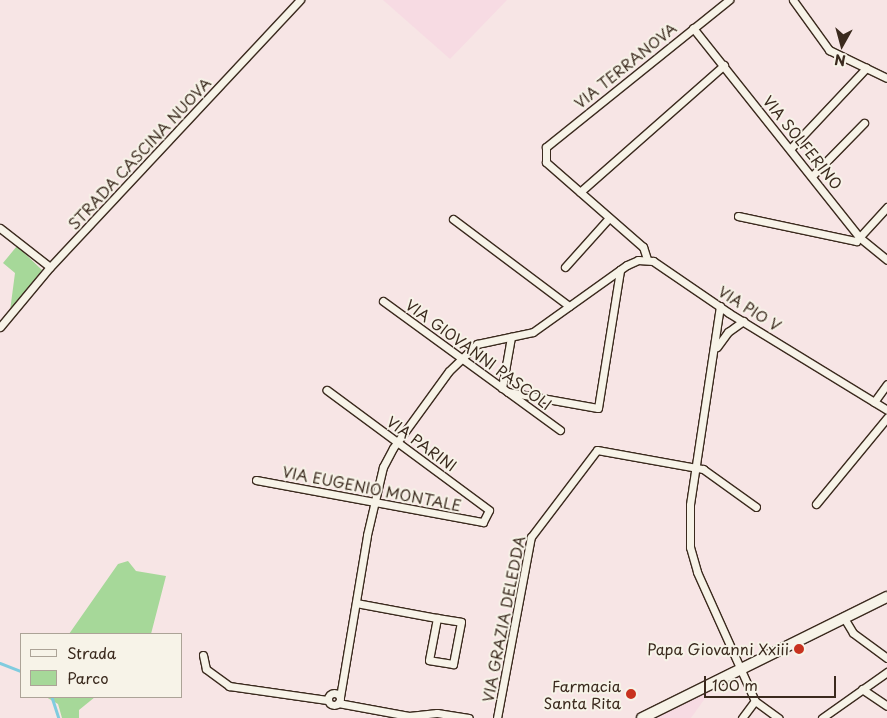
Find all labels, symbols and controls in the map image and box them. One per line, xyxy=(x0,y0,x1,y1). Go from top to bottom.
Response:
street label: VIA TERRANOVA xyxy=(570,18,680,112)
north arrow xyxy=(817,20,867,70)
text: N xyxy=(833,49,847,71)
street label: STRADA CASCINA NUOVA xyxy=(63,73,215,233)
street label: VIA SOLFERINO xyxy=(759,91,847,193)
street label: VIA PIO V xyxy=(714,281,786,335)
street label: VIA GIOVANNI PASCOLI xyxy=(402,295,556,413)
street label: VIA PARINI xyxy=(383,411,461,475)
street label: VIA EUGENIO MONTALE xyxy=(281,462,463,514)
street label: VIA GRAZIA DELEDDA xyxy=(478,534,528,704)
legend xyxy=(20,633,182,698)
place label: Papa Giovanni Xxiii xyxy=(648,640,789,658)
text: Strada xyxy=(67,641,116,664)
marker: Papa Giovanni Xxiii xyxy=(793,643,805,655)
text: Parco xyxy=(67,666,109,689)
scale bar xyxy=(707,666,840,698)
text: 100 m xyxy=(712,673,758,696)
place label: Farmacia Santa Rita xyxy=(543,676,621,711)
marker: Farmacia Santa Rita xyxy=(625,688,637,700)

